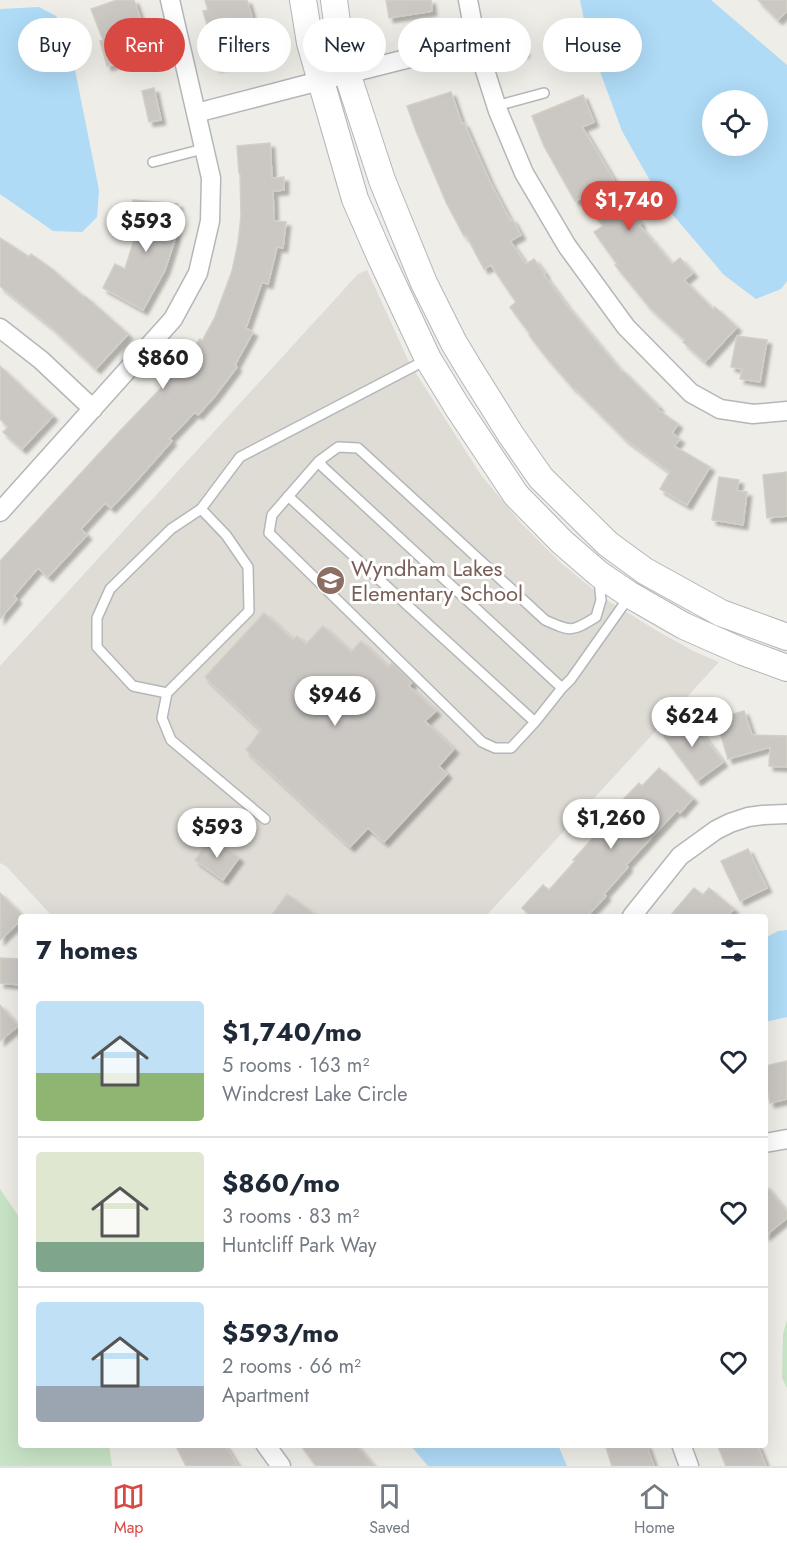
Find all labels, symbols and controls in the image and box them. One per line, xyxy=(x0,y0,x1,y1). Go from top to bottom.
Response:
chip: Buy xyxy=(18,18,92,72)
chip: Rent xyxy=(104,18,185,72)
chip: Filters xyxy=(197,18,291,72)
chip: New xyxy=(303,18,386,72)
chip: Apartment xyxy=(398,18,531,72)
chip: House xyxy=(543,18,642,72)
map controls xyxy=(702,90,768,156)
button: locate xyxy=(702,90,768,156)
pin: $1,740 xyxy=(580,181,678,232)
text: $1,740 xyxy=(595,186,663,215)
pin: $593 xyxy=(110,202,182,253)
text: $593 xyxy=(120,207,172,236)
pin: $860 xyxy=(127,339,199,390)
text: $860 xyxy=(137,344,189,373)
place label: Wyndham Lakes Elementary School xyxy=(351,552,523,609)
school or university icon: Wyndham Lakes Elementary School xyxy=(314,565,346,597)
pin: $946 xyxy=(299,676,371,727)
text: $946 xyxy=(308,681,362,710)
pin: $624 xyxy=(656,697,728,748)
text: $624 xyxy=(666,702,718,731)
pin: $1,260 xyxy=(562,799,660,850)
text: $1,260 xyxy=(577,804,645,833)
pin: $593 xyxy=(181,808,253,859)
text: $593 xyxy=(191,813,243,842)
text: 7 homes xyxy=(36,931,138,969)
icon: filters xyxy=(717,934,750,967)
text: $1,740/mo xyxy=(222,1013,362,1051)
icon: home xyxy=(84,1025,156,1097)
icon: heart xyxy=(717,1045,750,1078)
text: 5 rooms · 163 m² xyxy=(222,1051,369,1080)
text: Windcrest Lake Circle xyxy=(222,1080,408,1109)
text: $860/mo xyxy=(222,1164,340,1202)
icon: home xyxy=(84,1176,156,1248)
icon: heart xyxy=(717,1196,750,1229)
text: 3 rooms · 83 m² xyxy=(222,1202,359,1231)
text: Huntcliff Park Way xyxy=(222,1231,377,1260)
text: $593/mo xyxy=(222,1314,339,1352)
icon: home xyxy=(84,1326,156,1398)
icon: heart xyxy=(717,1346,750,1379)
text: 2 rooms · 66 m² xyxy=(222,1352,361,1381)
text: Apartment xyxy=(222,1381,309,1410)
tab: Map xyxy=(112,1480,145,1539)
tab: Saved xyxy=(369,1480,410,1539)
tab: Home xyxy=(634,1480,675,1539)

